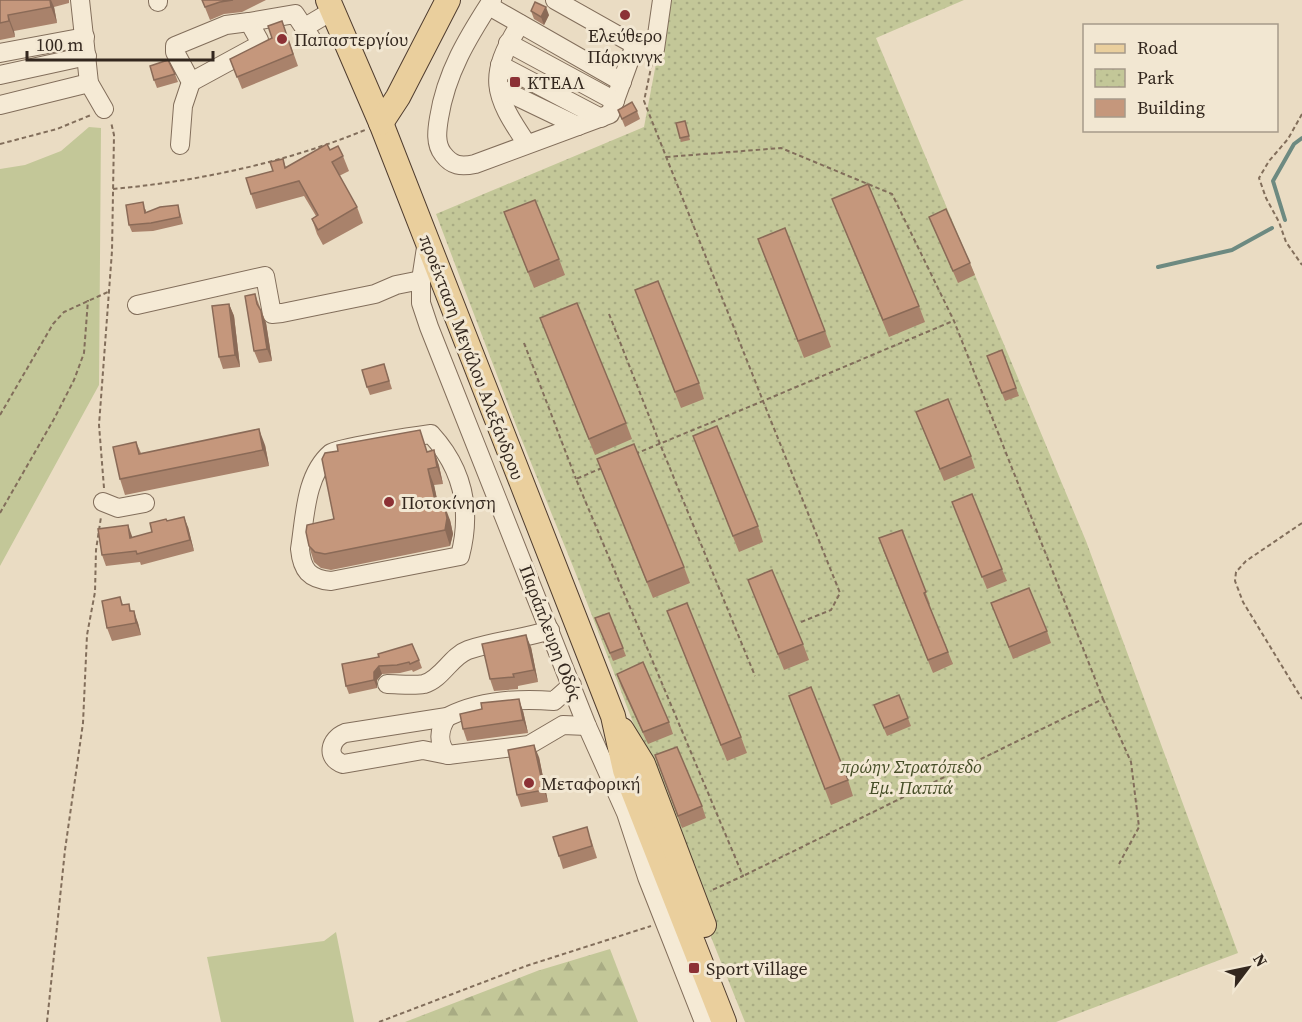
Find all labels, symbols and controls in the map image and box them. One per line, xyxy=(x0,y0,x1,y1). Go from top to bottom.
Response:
marker: Ελεύθερο Πάρκινγκ xyxy=(618,8,632,22)
place label: Ελεύθερο Πάρκινγκ xyxy=(587,23,663,69)
scale bar xyxy=(27,24,213,62)
legend xyxy=(1083,24,1278,132)
place label: Παπαστεργίου xyxy=(294,27,408,52)
text: 100 m xyxy=(36,32,83,57)
marker: Παπαστεργίου xyxy=(275,32,289,46)
text: Road xyxy=(1137,35,1178,60)
text: Park xyxy=(1137,65,1174,90)
place label: ΚΤΕΑΛ xyxy=(527,70,585,95)
marker: ΚΤΕΑΛ xyxy=(508,75,522,89)
text: Building xyxy=(1137,95,1205,120)
street label: προέκταση Μεγάλου Αλεξάνδρου xyxy=(414,231,530,483)
place label: Ποτοκίνηση xyxy=(401,490,496,515)
marker: Ποτοκίνηση xyxy=(382,495,396,509)
street label: Παράπλευρη Οδός xyxy=(513,561,589,705)
park label: πρώην Στρατόπεδο Εμ. Παππά xyxy=(840,754,982,800)
place label: Μεταφορική xyxy=(541,771,640,796)
marker: Μεταφορική xyxy=(522,776,536,790)
north arrow xyxy=(1218,938,1278,998)
text: N xyxy=(1248,949,1273,971)
place label: Sport Village xyxy=(706,956,808,981)
marker: Sport Village xyxy=(687,961,701,975)

